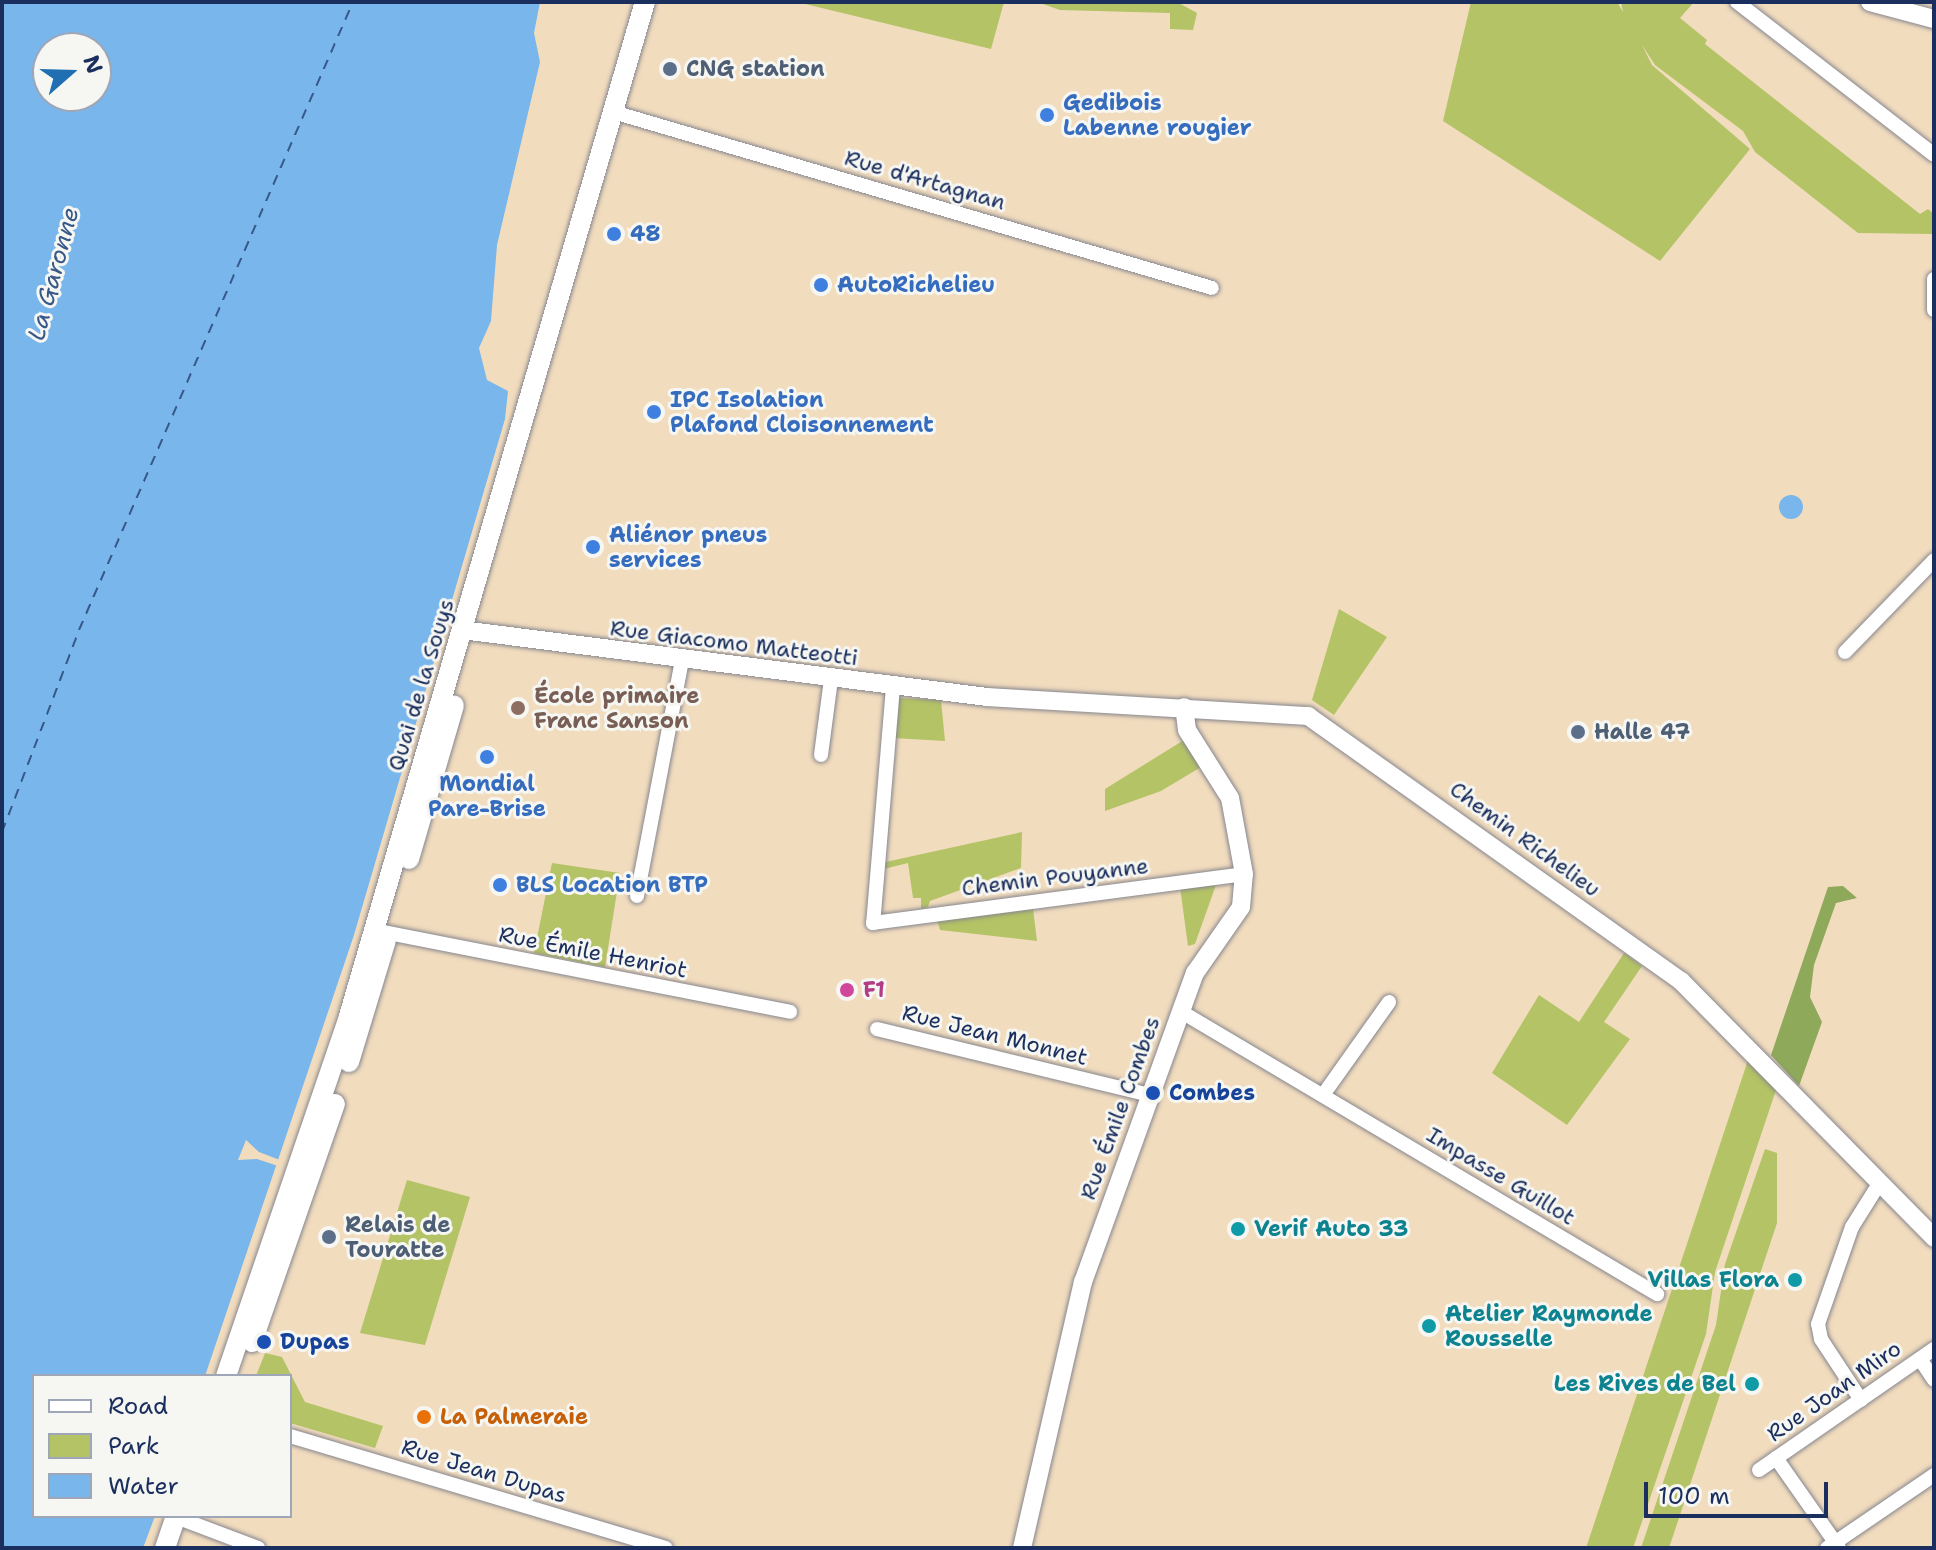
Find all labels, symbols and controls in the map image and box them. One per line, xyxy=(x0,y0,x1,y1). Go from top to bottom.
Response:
north arrow xyxy=(32,32,112,112)
text: N xyxy=(77,51,110,77)
place label: CNG station xyxy=(686,56,825,82)
marker: CNG station xyxy=(661,60,679,78)
place label: Gedibois Labenne rougier xyxy=(1063,89,1252,140)
marker: Gedibois Labenne rougier xyxy=(1038,106,1056,124)
street label: Rue d'Artagnan xyxy=(842,144,1008,216)
water label: La Garonne xyxy=(22,204,86,344)
place label: 48 xyxy=(630,221,661,247)
marker: 48 xyxy=(605,225,623,243)
place label: AutoRichelieu xyxy=(837,272,995,298)
marker: AutoRichelieu xyxy=(812,276,830,294)
place label: IPC Isolation Plafond Cloisonnement xyxy=(670,386,934,438)
marker: IPC Isolation Plafond Cloisonnement xyxy=(645,403,663,421)
place label: Aliénor pneus services xyxy=(609,521,767,572)
marker: Aliénor pneus services xyxy=(584,538,602,556)
street label: Quai de la Souys xyxy=(382,596,460,774)
street label: Rue Giacomo Matteotti xyxy=(609,615,859,671)
place label: École primaire Franc Sanson xyxy=(534,682,699,734)
marker: École primaire Franc Sanson xyxy=(509,699,527,717)
place label: Halle 47 xyxy=(1594,719,1690,745)
marker: Halle 47 xyxy=(1569,723,1587,741)
marker: Mondial Pare-Brise xyxy=(478,748,496,766)
place label: Mondial Pare-Brise xyxy=(428,770,546,822)
street label: Chemin Richelieu xyxy=(1445,776,1605,902)
street label: Chemin Pouyanne xyxy=(960,852,1150,902)
place label: BLS Location BTP xyxy=(516,872,708,898)
marker: BLS Location BTP xyxy=(491,876,509,894)
street label: Rue Émile Henriot xyxy=(497,921,689,983)
place label: F1 xyxy=(863,977,885,1003)
marker: F1 xyxy=(838,981,856,999)
street label: Rue Jean Monnet xyxy=(900,999,1090,1071)
street label: Rue Émile Combes xyxy=(1075,1013,1165,1203)
place label: Combes xyxy=(1169,1080,1255,1106)
marker: Combes xyxy=(1144,1084,1162,1102)
street label: Impasse Guillot xyxy=(1422,1121,1580,1231)
place label: Relais de Touratte xyxy=(345,1211,450,1262)
place label: Verif Auto 33 xyxy=(1254,1216,1408,1242)
marker: Verif Auto 33 xyxy=(1229,1220,1247,1238)
marker: Relais de Touratte xyxy=(320,1228,338,1246)
place label: Villas Flora xyxy=(1648,1267,1779,1293)
marker: Villas Flora xyxy=(1786,1271,1804,1289)
place label: Atelier Raymonde Rousselle xyxy=(1445,1300,1653,1352)
marker: Atelier Raymonde Rousselle xyxy=(1420,1317,1438,1335)
place label: Dupas xyxy=(280,1329,350,1355)
marker: Dupas xyxy=(255,1333,273,1351)
street label: Rue Joan Miro xyxy=(1762,1335,1906,1447)
place label: Les Rives de Bel xyxy=(1554,1371,1736,1397)
legend xyxy=(32,1374,292,1518)
marker: Les Rives de Bel xyxy=(1743,1375,1761,1393)
text: Road xyxy=(108,1390,168,1422)
place label: La Palmeraie xyxy=(440,1404,588,1430)
marker: La Palmeraie xyxy=(415,1408,433,1426)
text: Park xyxy=(108,1430,160,1462)
street label: Rue Jean Dupas xyxy=(398,1433,570,1509)
scale bar xyxy=(1648,1466,1832,1516)
text: Water xyxy=(108,1470,179,1502)
text: 100 m xyxy=(1658,1480,1730,1512)

